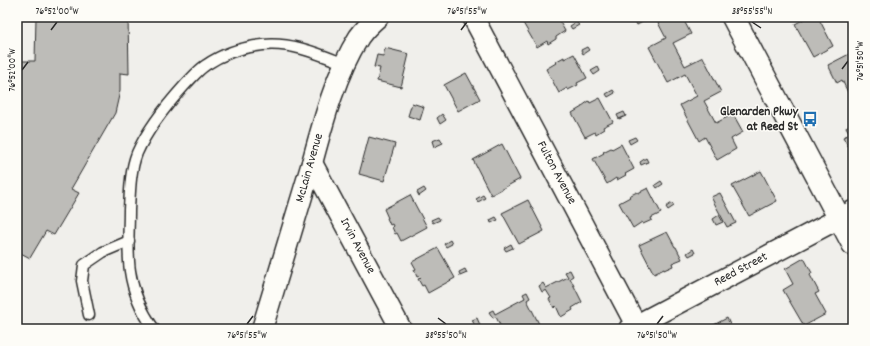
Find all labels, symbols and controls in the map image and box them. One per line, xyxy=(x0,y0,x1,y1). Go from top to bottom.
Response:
text: 76°52'00"W xyxy=(35,5,79,19)
text: 76°51'55"W xyxy=(447,5,487,19)
text: 38°55'55"N xyxy=(732,5,772,19)
text: 76°51'50"W xyxy=(854,41,868,81)
text: 76°52'00"W xyxy=(6,48,20,92)
place label: Glenarden Pkwy at Reed St xyxy=(720,103,799,137)
bus stop icon: Glenarden Pkwy at Reed St xyxy=(801,110,819,128)
street label: McLain Avenue xyxy=(291,131,329,205)
street label: Fulton Avenue xyxy=(531,138,581,208)
street label: Irvin Avenue xyxy=(334,215,380,278)
street label: Reed Street xyxy=(711,248,771,292)
text: 76°51'55"W xyxy=(227,329,267,343)
text: 38°55'50"N xyxy=(425,329,467,343)
text: 76°51'50"W xyxy=(637,329,677,343)

